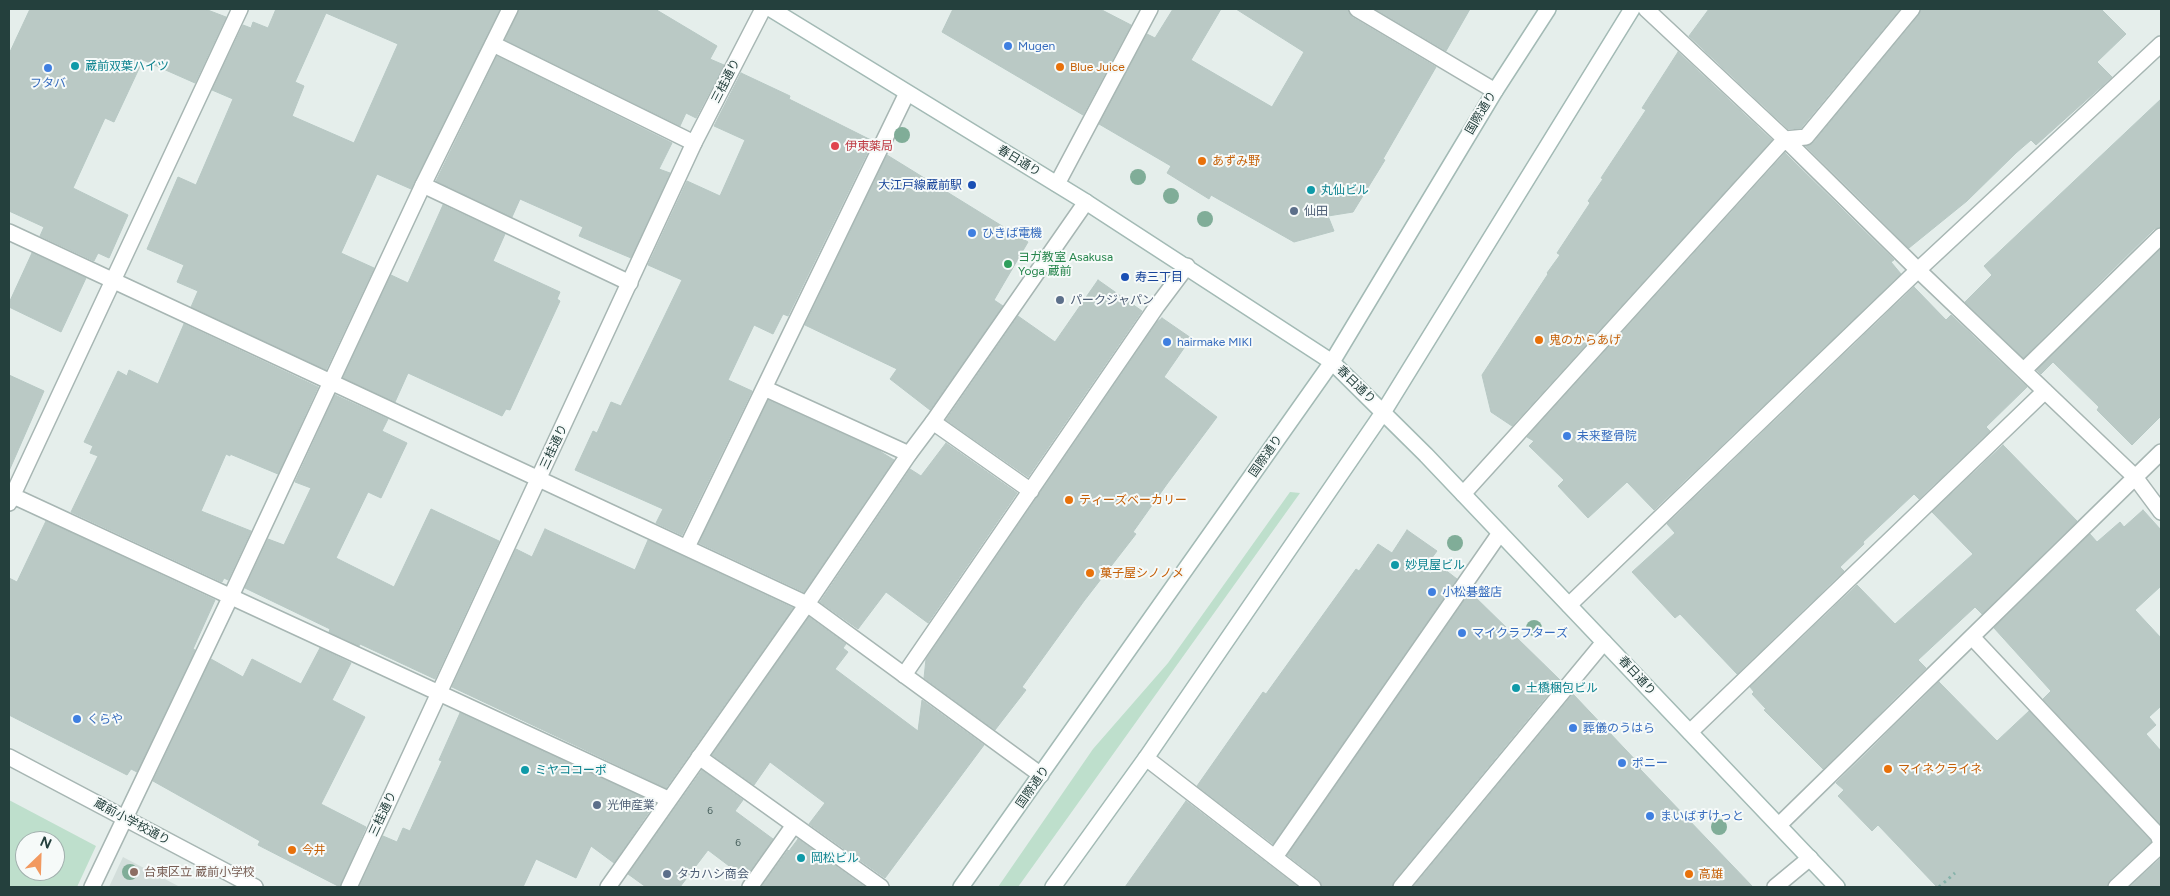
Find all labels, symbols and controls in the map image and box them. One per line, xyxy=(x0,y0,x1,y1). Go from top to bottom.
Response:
place label: Mugen xyxy=(1018,39,1055,53)
marker: Mugen xyxy=(1002,40,1014,52)
street label: 三桂通り xyxy=(709,56,743,106)
place label: 蔵前双葉ハイツ xyxy=(85,59,169,73)
marker: 蔵前双葉ハイツ xyxy=(69,60,81,72)
place label: Blue Juice xyxy=(1070,60,1125,74)
marker: Blue Juice xyxy=(1054,61,1066,73)
marker: フタバ xyxy=(42,62,54,74)
place label: フタバ xyxy=(30,76,66,90)
street label: 国際通り xyxy=(1462,89,1500,137)
place label: 伊東薬局 xyxy=(845,139,893,153)
marker: 伊東薬局 xyxy=(829,140,841,152)
street label: 春日通り xyxy=(995,142,1043,180)
place label: あずみ野 xyxy=(1212,154,1260,168)
marker: あずみ野 xyxy=(1196,155,1208,167)
place label: 大江戸線蔵前駅 xyxy=(878,178,962,192)
marker: 大江戸線蔵前駅 xyxy=(966,179,978,191)
place label: 丸仙ビル xyxy=(1321,183,1369,197)
marker: 丸仙ビル xyxy=(1305,184,1317,196)
place label: 仙田 xyxy=(1304,204,1328,218)
marker: 仙田 xyxy=(1288,205,1300,217)
place label: ひきば電機 xyxy=(982,226,1042,240)
marker: ひきば電機 xyxy=(966,227,978,239)
place label: ヨガ教室 Asakusa Yoga 蔵前 xyxy=(1018,250,1113,278)
marker: ヨガ教室 Asakusa Yoga 蔵前 xyxy=(1002,258,1014,270)
place label: 寿三丁目 xyxy=(1135,270,1183,284)
marker: 寿三丁目 xyxy=(1119,271,1131,283)
place label: パークジャパン xyxy=(1070,293,1154,307)
marker: パークジャパン xyxy=(1054,294,1066,306)
place label: 鬼のからあげ xyxy=(1549,333,1621,347)
marker: 鬼のからあげ xyxy=(1533,334,1545,346)
place label: hairmake MIKI xyxy=(1177,335,1252,349)
marker: hairmake MIKI xyxy=(1161,336,1173,348)
street label: 春日通り xyxy=(1334,363,1378,407)
street label: 三桂通り xyxy=(537,422,571,472)
place label: 未来整骨院 xyxy=(1577,429,1637,443)
marker: 未来整骨院 xyxy=(1561,430,1573,442)
street label: 国際通り xyxy=(1246,432,1286,480)
place label: ティーズベーカリー xyxy=(1079,493,1187,507)
marker: ティーズベーカリー xyxy=(1063,494,1075,506)
place label: 妙見屋ビル xyxy=(1405,558,1465,572)
marker: 妙見屋ビル xyxy=(1389,559,1401,571)
place label: 菓子屋シノノメ xyxy=(1100,566,1184,580)
marker: 菓子屋シノノメ xyxy=(1084,567,1096,579)
place label: 小松碁盤店 xyxy=(1442,585,1502,599)
marker: 小松碁盤店 xyxy=(1426,586,1438,598)
place label: マイクラフターズ xyxy=(1472,626,1568,640)
marker: マイクラフターズ xyxy=(1456,627,1468,639)
street label: 春日通り xyxy=(1615,654,1659,698)
place label: 土橋梱包ビル xyxy=(1526,681,1598,695)
marker: 土橋梱包ビル xyxy=(1510,682,1522,694)
place label: くらや xyxy=(87,712,123,726)
marker: くらや xyxy=(71,713,83,725)
place label: 葬儀のうはら xyxy=(1583,721,1655,735)
marker: 葬儀のうはら xyxy=(1567,722,1579,734)
place label: ポニー xyxy=(1632,756,1668,770)
marker: ポニー xyxy=(1616,757,1628,769)
place label: マイネクライネ xyxy=(1898,762,1982,776)
place label: ミヤココーポ xyxy=(535,763,607,777)
street label: 国際通り xyxy=(1013,763,1053,811)
marker: マイネクライネ xyxy=(1882,763,1894,775)
marker: ミヤココーポ xyxy=(519,764,531,776)
street label: 三桂通り xyxy=(366,789,400,839)
street label: 蔵前小学校通り xyxy=(92,796,172,848)
place label: 光伸産業 xyxy=(607,798,655,812)
marker: 光伸産業 xyxy=(591,799,603,811)
house number: 6 xyxy=(707,805,713,817)
place label: まいばすけっと xyxy=(1660,809,1744,823)
marker: まいばすけっと xyxy=(1644,810,1656,822)
north arrow xyxy=(15,831,65,881)
text: N xyxy=(37,833,54,853)
house number: 6 xyxy=(735,837,741,849)
place label: 今井 xyxy=(302,843,326,857)
marker: 今井 xyxy=(286,844,298,856)
place label: 岡松ビル xyxy=(811,851,859,865)
marker: 岡松ビル xyxy=(795,852,807,864)
place label: 台東区立 蔵前小学校 xyxy=(144,865,255,879)
marker: 台東区立 蔵前小学校 xyxy=(128,866,140,878)
place label: タカハシ商会 xyxy=(677,867,749,881)
place label: 高雄 xyxy=(1699,867,1723,881)
marker: タカハシ商会 xyxy=(661,868,673,880)
marker: 高雄 xyxy=(1683,868,1695,880)

